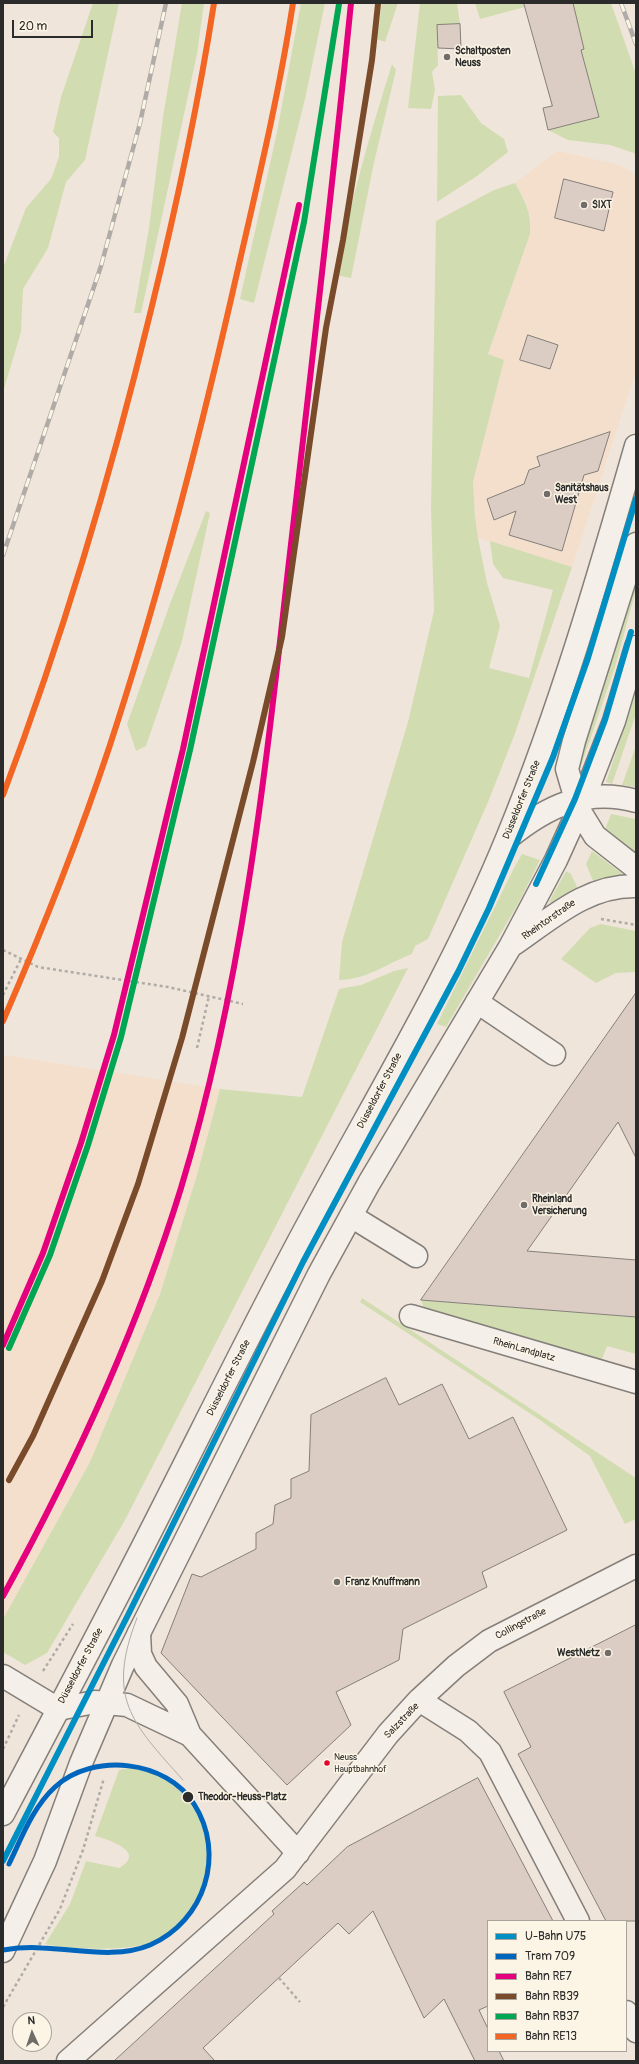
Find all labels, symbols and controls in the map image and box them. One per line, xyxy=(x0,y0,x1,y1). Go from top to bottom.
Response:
scale bar xyxy=(14,12,95,38)
text: 20 m xyxy=(19,19,47,34)
place label: Schaltposten Neuss xyxy=(455,45,511,68)
marker: Schaltposten Neuss xyxy=(442,52,452,62)
place label: SIXT xyxy=(592,199,612,211)
marker: SIXT xyxy=(579,200,589,210)
place label: Sanitätshaus West xyxy=(555,482,609,506)
marker: Sanitätshaus West xyxy=(542,489,552,499)
street label: Düsseldorfer Straße xyxy=(501,759,543,841)
street label: Rheintorstraße xyxy=(520,897,578,943)
street label: Düsseldorfer Straße xyxy=(355,1051,405,1131)
place label: Rheinland Versicherung xyxy=(532,1193,587,1216)
marker: Rheinland Versicherung xyxy=(519,1200,529,1210)
street label: RheinLandplatz xyxy=(492,1335,556,1365)
street label: Düsseldorfer Straße xyxy=(205,1338,253,1418)
place label: Franz Knuffmann xyxy=(345,1576,420,1588)
marker: Franz Knuffmann xyxy=(332,1577,342,1587)
street label: Collingstraße xyxy=(494,1606,548,1642)
street label: Düsseldorfer Straße xyxy=(56,1626,106,1706)
place label: WestNetz xyxy=(557,1647,600,1659)
marker: WestNetz xyxy=(603,1648,613,1658)
street label: Salzstraße xyxy=(382,1701,422,1741)
place label: Neuss Hauptbahnhof xyxy=(334,1753,387,1774)
marker: Neuss Hauptbahnhof xyxy=(322,1758,332,1768)
marker: Theodor-Heuss-Platz xyxy=(181,1790,195,1804)
place label: Theodor-Heuss-Platz xyxy=(198,1791,287,1803)
legend xyxy=(487,1920,627,2052)
text: U-Bahn U75 xyxy=(525,1929,586,1944)
text: Tram 709 xyxy=(525,1949,575,1964)
text: Bahn RE7 xyxy=(525,1969,572,1984)
text: Bahn RB39 xyxy=(525,1989,579,2004)
text: Bahn RB37 xyxy=(525,2009,579,2024)
north arrow xyxy=(12,2012,52,2052)
text: N xyxy=(27,2014,35,2027)
text: Bahn RE13 xyxy=(525,2029,577,2044)

